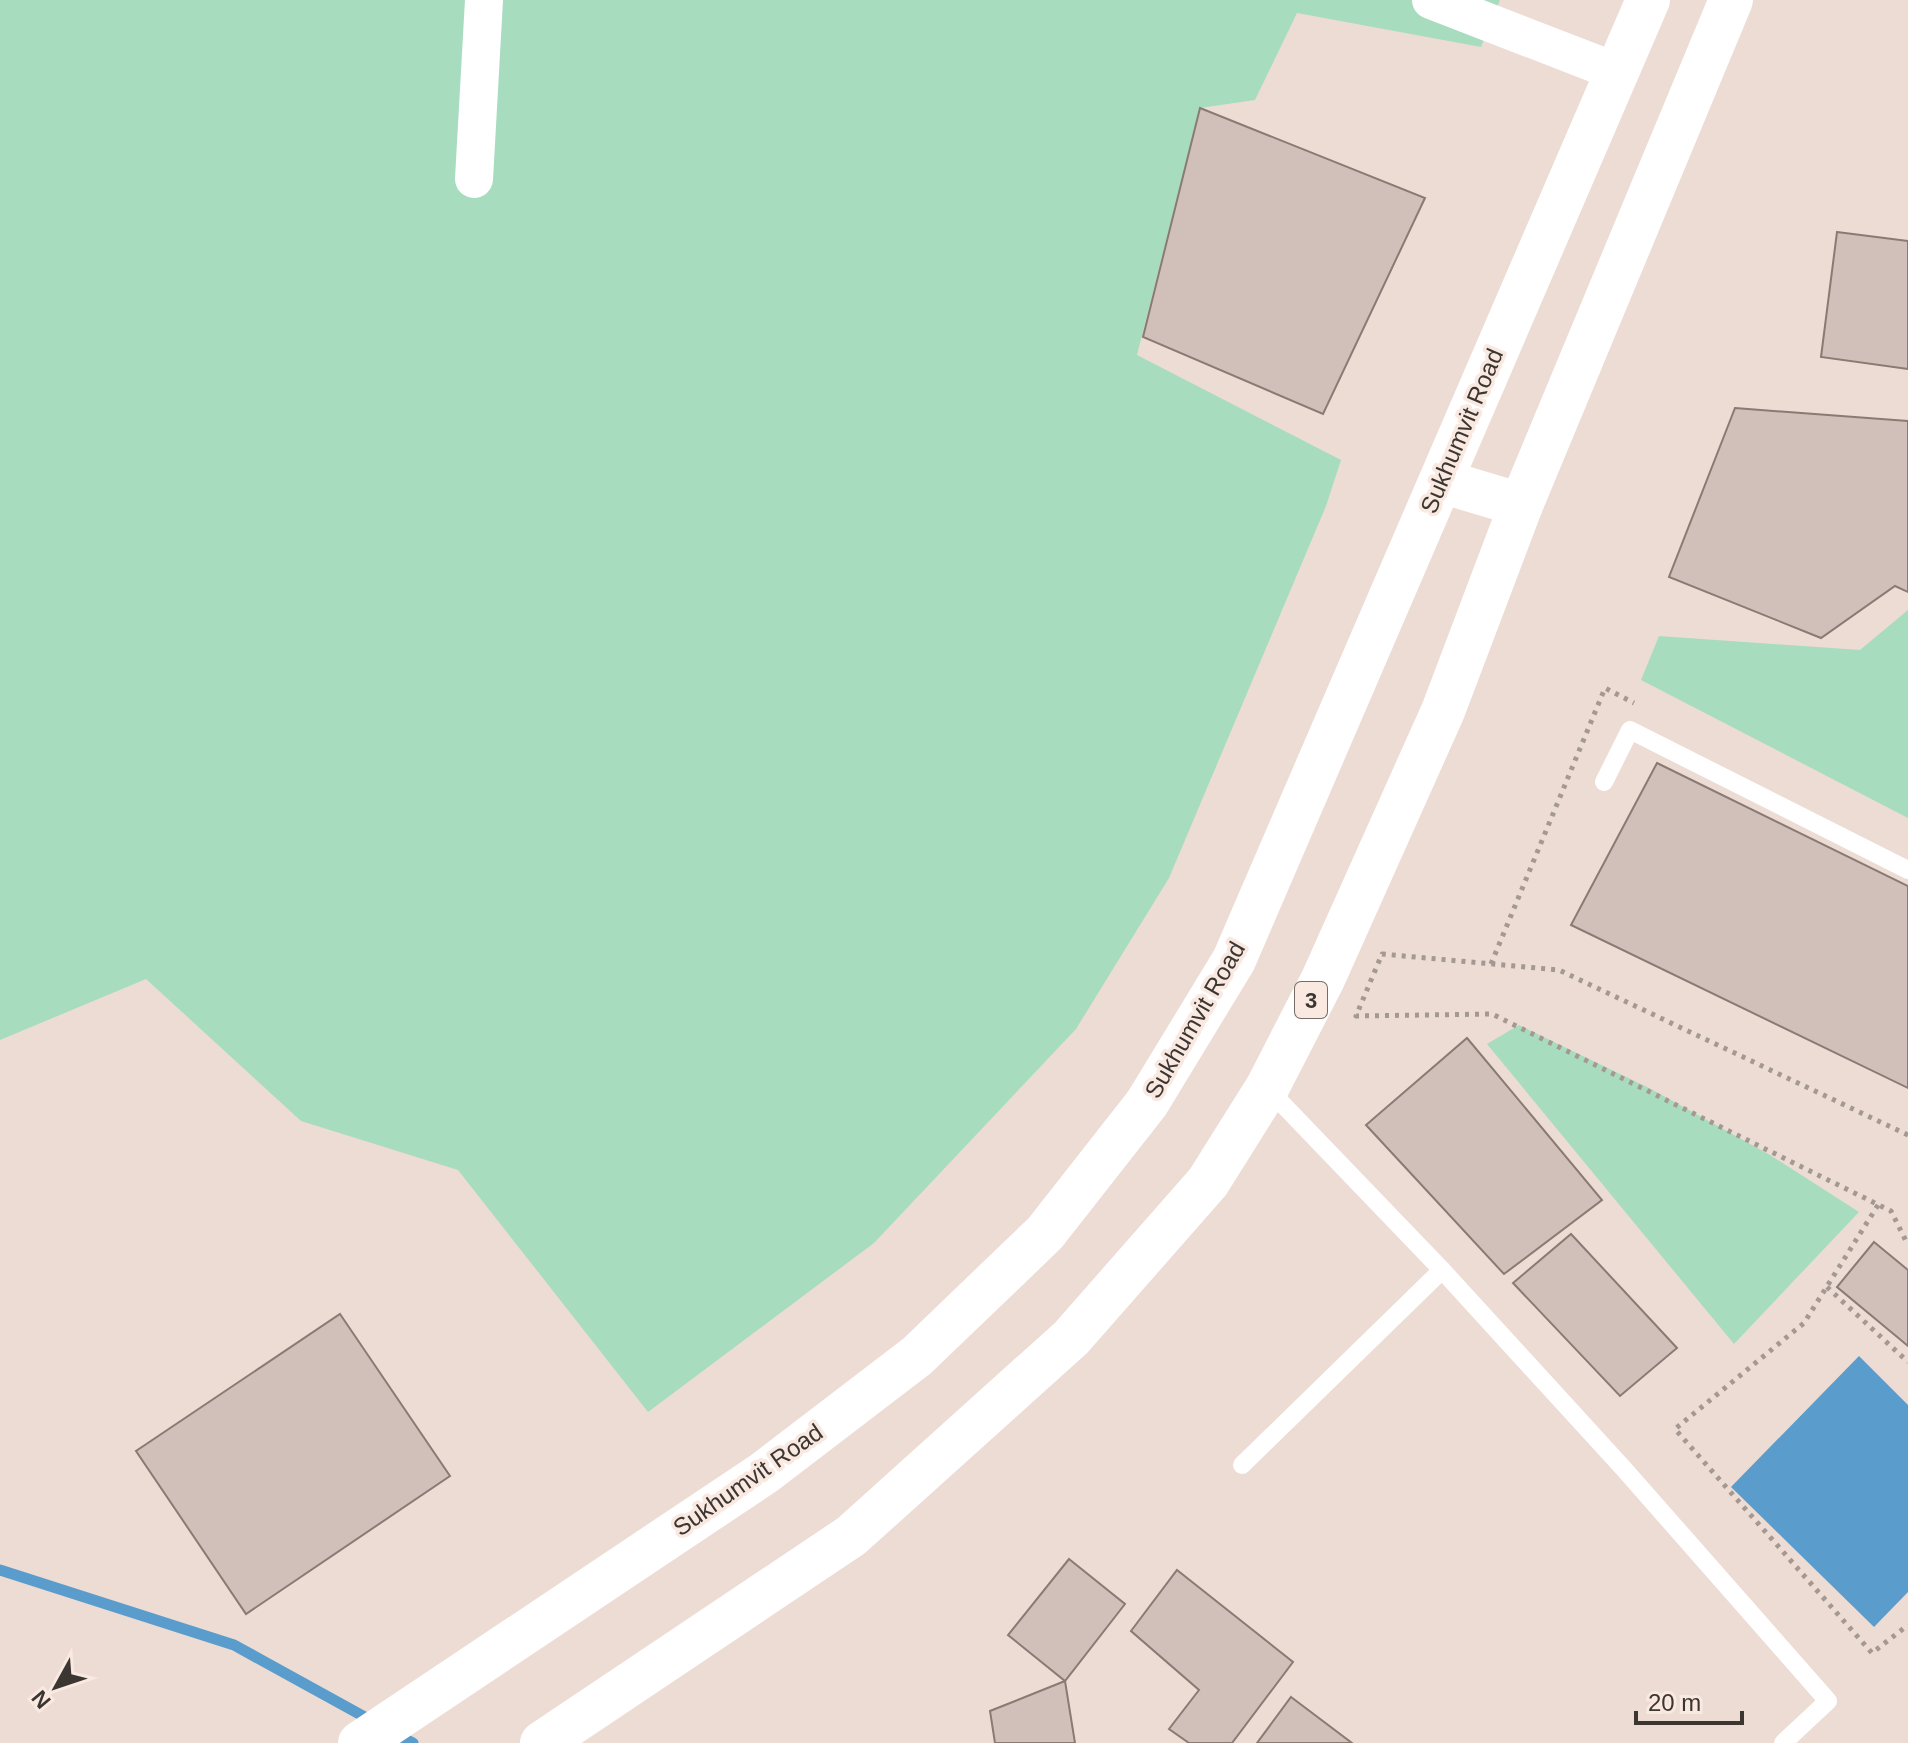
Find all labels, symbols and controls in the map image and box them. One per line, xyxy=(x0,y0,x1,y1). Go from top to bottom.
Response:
street label: Sukhumvit Road xyxy=(1415,344,1508,517)
street label: Sukhumvit Road xyxy=(1139,937,1250,1103)
road number: 3 xyxy=(1295,982,1327,1018)
street label: Sukhumvit Road xyxy=(668,1418,828,1541)
north arrow xyxy=(16,1647,96,1727)
scale bar xyxy=(1636,1675,1742,1725)
text: N xyxy=(26,1685,56,1714)
text: 20 m xyxy=(1648,1689,1701,1716)

